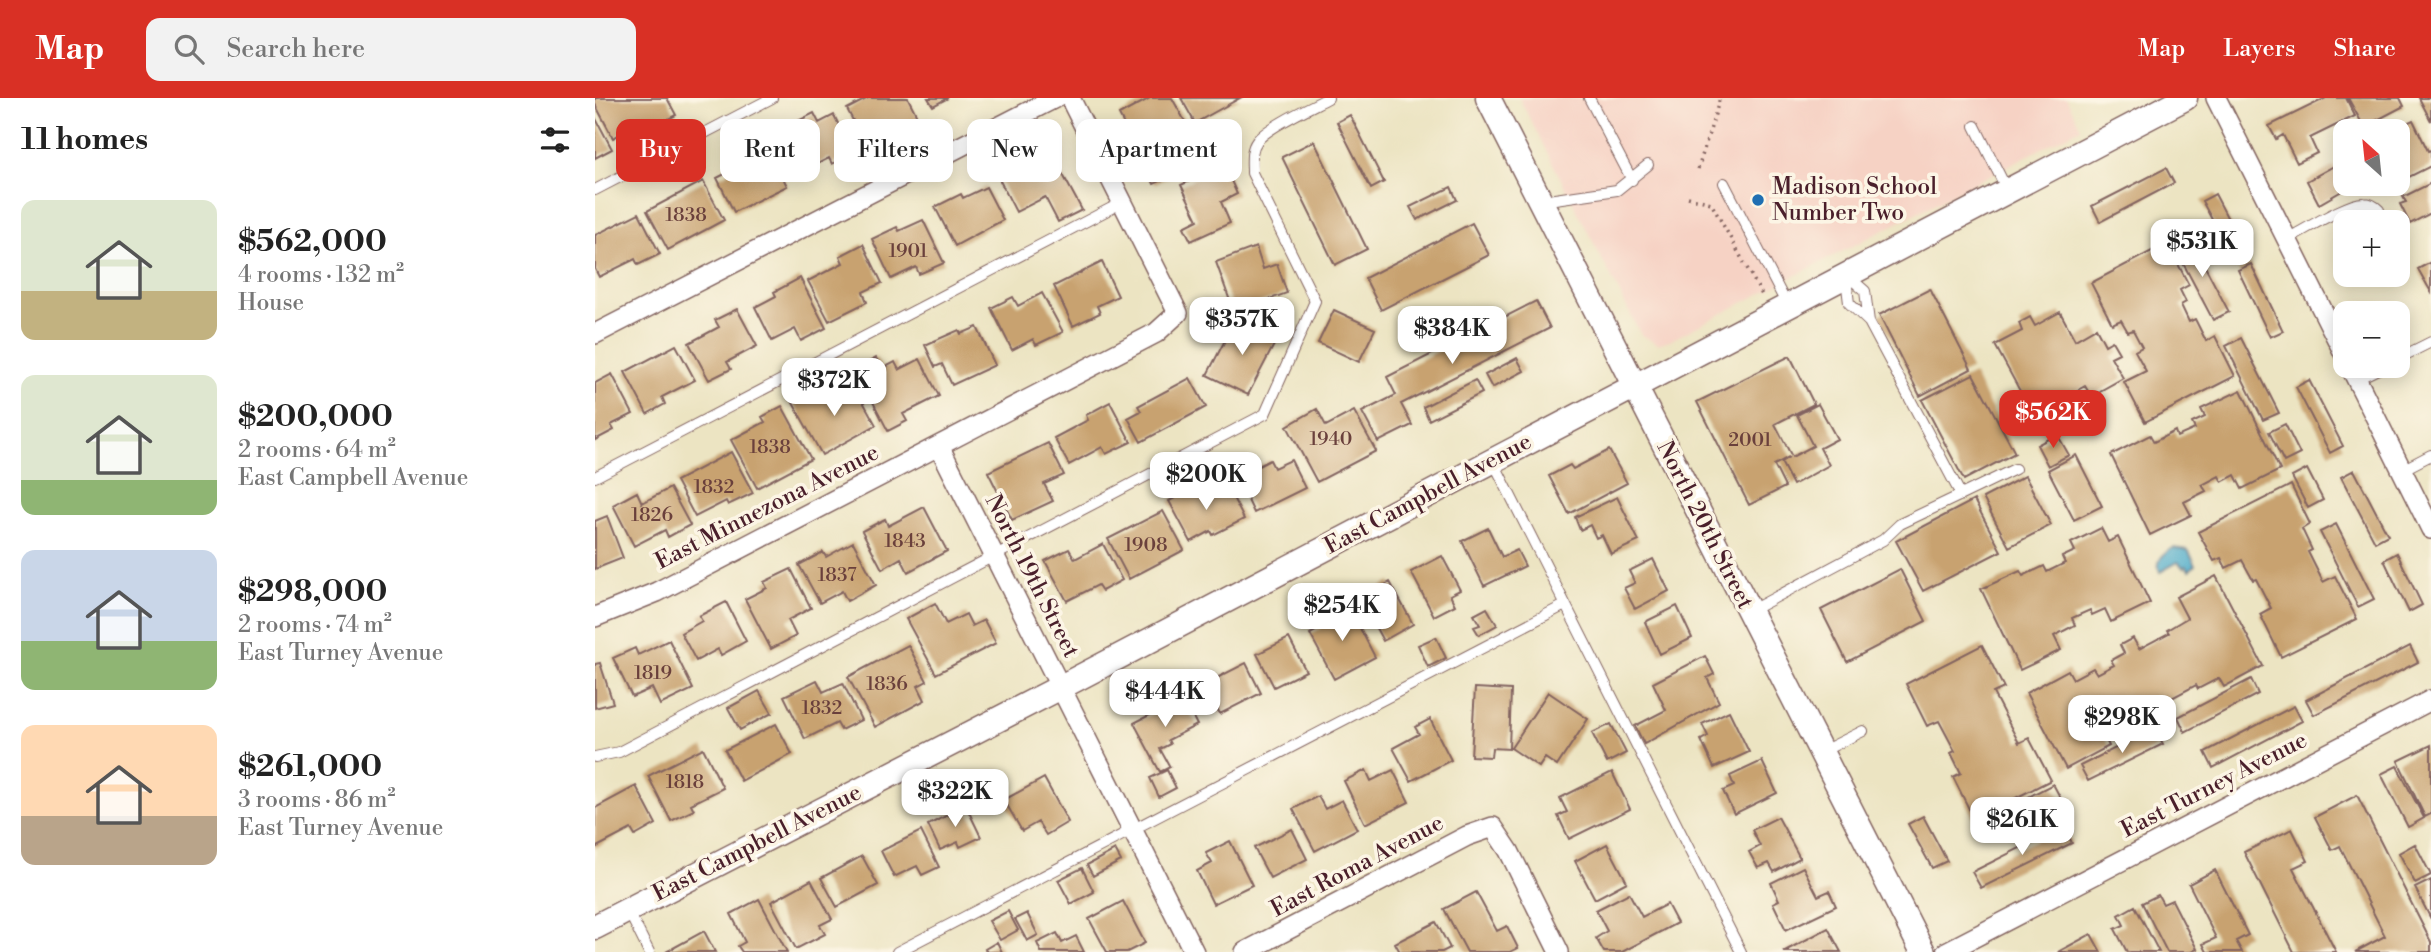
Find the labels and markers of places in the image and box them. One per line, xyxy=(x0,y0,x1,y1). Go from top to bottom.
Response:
place label: Madison School Number Two xyxy=(1772,173,1937,227)
marker: Madison School Number Two xyxy=(1750,192,1766,208)
pin: $531K xyxy=(2153,220,2251,279)
pin: $357K xyxy=(1193,298,1291,357)
pin: $384K xyxy=(1403,306,1501,366)
pin: $372K xyxy=(785,358,883,418)
pin: $562K xyxy=(2004,390,2102,450)
pin: $200K xyxy=(1157,452,1255,512)
pin: $254K xyxy=(1293,584,1391,643)
pin: $444K xyxy=(1116,670,1214,729)
pin: $298K xyxy=(2073,696,2171,755)
pin: $322K xyxy=(906,770,1004,829)
pin: $261K xyxy=(1973,798,2071,857)

